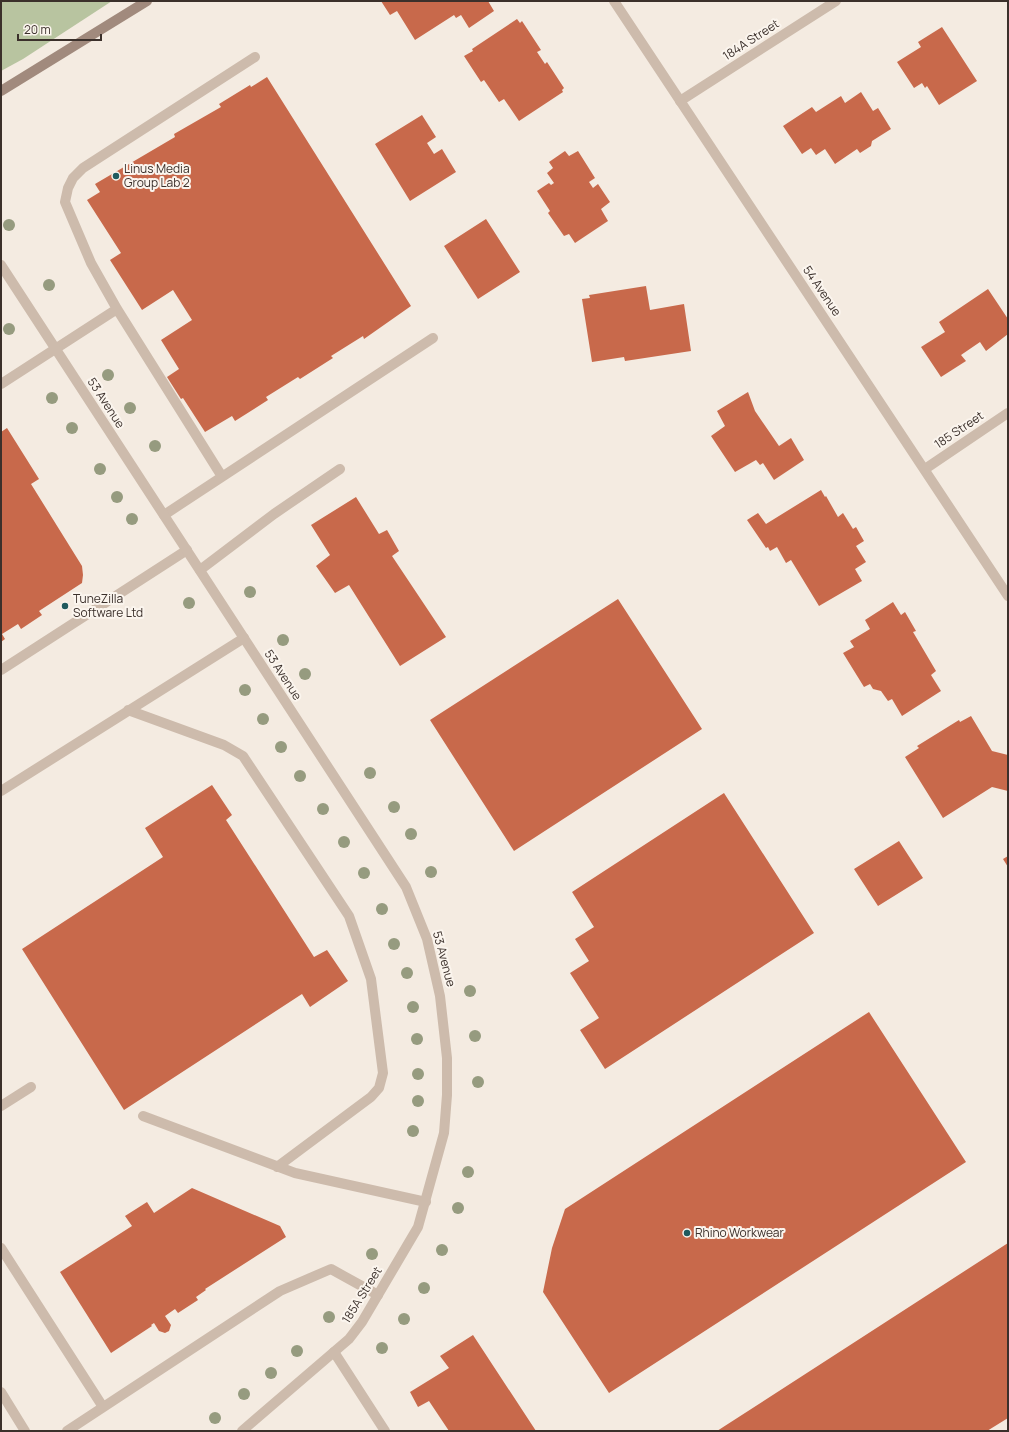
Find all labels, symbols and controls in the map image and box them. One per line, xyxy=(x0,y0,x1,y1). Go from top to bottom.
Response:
street label: 184A Street xyxy=(719,15,782,64)
scale bar xyxy=(18,16,101,42)
text: 20 m xyxy=(24,21,51,38)
place label: Linus Media Group Lab 2 xyxy=(124,160,190,191)
marker: Linus Media Group Lab 2 xyxy=(111,171,121,181)
street label: 54 Avenue xyxy=(799,262,846,319)
street label: 53 Avenue xyxy=(84,374,129,431)
street label: 185 Street xyxy=(931,407,987,452)
place label: TuneZilla Software Ltd xyxy=(73,590,143,621)
marker: TuneZilla Software Ltd xyxy=(60,601,70,611)
street label: 53 Avenue xyxy=(261,646,306,703)
street label: 53 Avenue xyxy=(429,929,460,989)
place label: Rhino Workwear xyxy=(695,1224,784,1241)
marker: Rhino Workwear xyxy=(682,1228,692,1238)
street label: 185A Street xyxy=(337,1263,386,1326)

